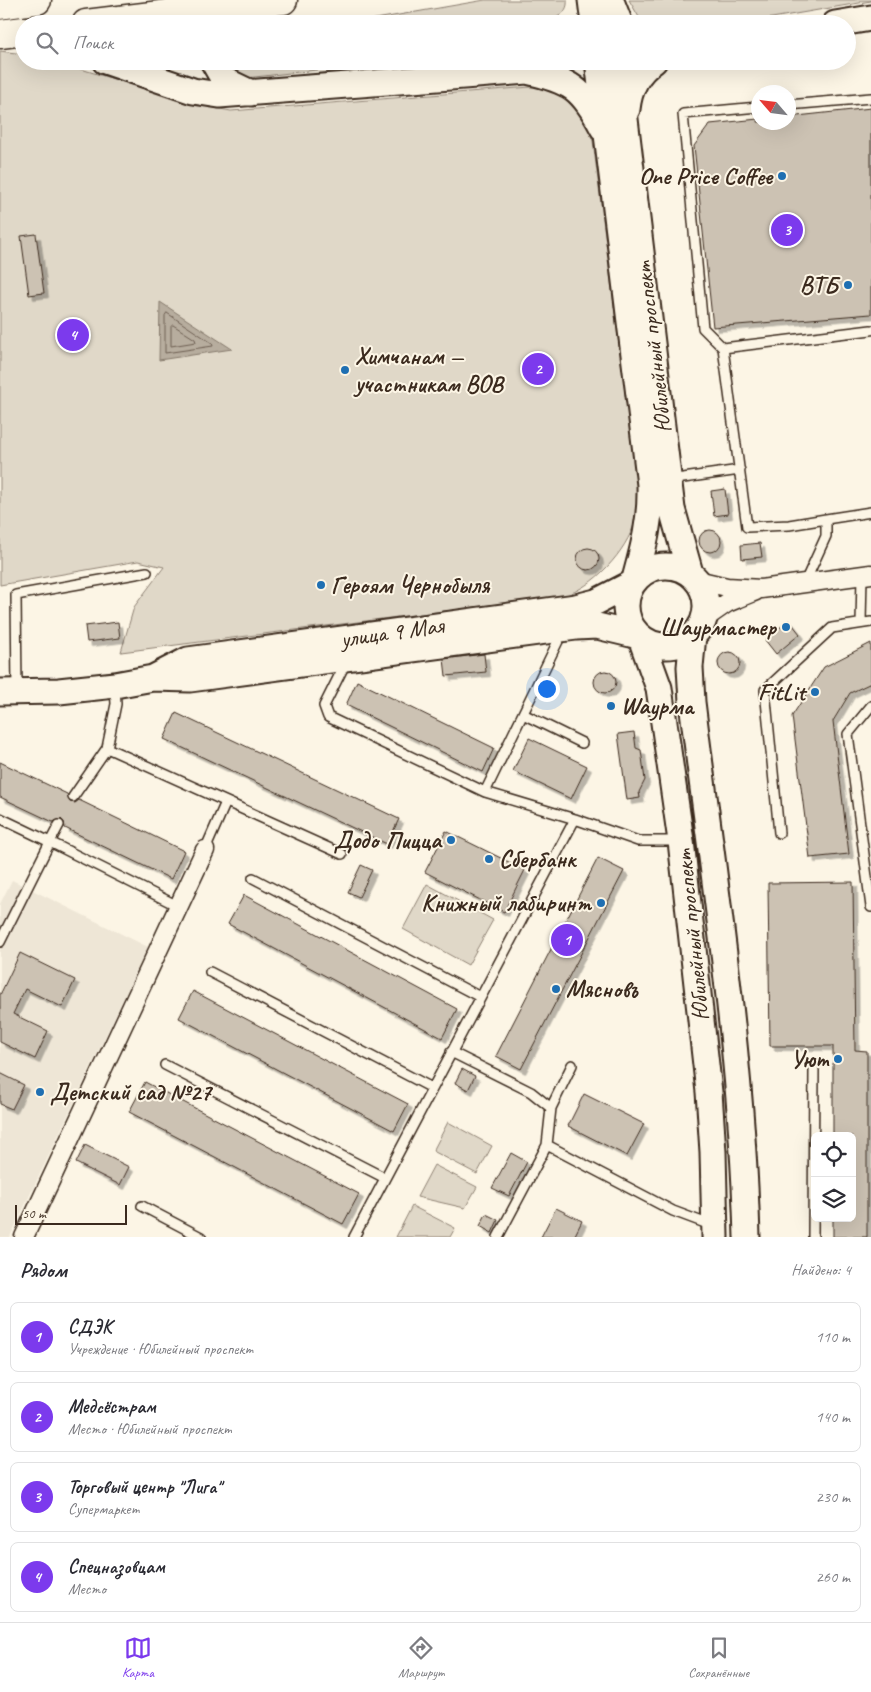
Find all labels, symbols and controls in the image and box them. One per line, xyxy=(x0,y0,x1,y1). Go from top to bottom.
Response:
search box xyxy=(15,15,856,70)
icon: search xyxy=(33,29,61,57)
text: Поиск xyxy=(73,31,113,55)
north arrow xyxy=(751,85,796,130)
place label: One Price Coffee xyxy=(639,161,774,191)
marker: One Price Coffee xyxy=(776,170,788,182)
pin: 3 xyxy=(771,211,803,249)
street label: Юбилейный проспект xyxy=(628,259,678,435)
place label: ВТБ xyxy=(800,270,841,300)
marker: ВТБ xyxy=(842,279,854,291)
pin: 4 xyxy=(57,316,89,354)
place label: Химчанам — участникам ВОВ xyxy=(353,341,505,399)
pin: 2 xyxy=(522,350,554,388)
marker: Химчанам — участникам ВОВ xyxy=(339,364,351,376)
place label: Героям Чернобыля xyxy=(331,570,491,600)
marker: Героям Чернобыля xyxy=(315,579,327,591)
street label: улица 9 Мая xyxy=(337,610,447,654)
place label: Шаурмастер xyxy=(660,612,778,642)
marker: Шаурмастер xyxy=(780,621,792,633)
your location xyxy=(534,676,560,702)
place label: FitLit xyxy=(758,677,808,707)
marker: FitLit xyxy=(809,686,821,698)
place label: Wаурма xyxy=(621,691,696,721)
marker: Wаурма xyxy=(605,700,617,712)
place label: Додо Пицца xyxy=(334,825,443,855)
marker: Додо Пицца xyxy=(445,834,457,846)
place label: Сбербанк xyxy=(499,844,578,874)
street label: Юбилейный проспект xyxy=(668,847,716,1022)
marker: Сбербанк xyxy=(483,853,495,865)
place label: Книжный лабиринт xyxy=(421,888,592,918)
marker: Книжный лабиринт xyxy=(595,897,607,909)
pin: 1 xyxy=(551,921,583,959)
place label: Мясновъ xyxy=(566,974,640,1004)
marker: Мясновъ xyxy=(550,983,562,995)
place label: Уют xyxy=(790,1044,830,1074)
marker: Уют xyxy=(832,1053,844,1065)
place label: Детский сад №27 xyxy=(50,1077,213,1107)
marker: Детский сад №27 xyxy=(34,1086,46,1098)
map controls xyxy=(811,1132,856,1222)
button: locate xyxy=(811,1132,856,1177)
button: layers xyxy=(811,1177,856,1222)
scale bar xyxy=(15,1202,128,1225)
text: 50 m xyxy=(22,1205,46,1222)
text: Рядом xyxy=(20,1257,67,1283)
text: Найдено: 4 xyxy=(791,1260,851,1280)
text: СДЭК xyxy=(68,1315,112,1339)
text: 1 xyxy=(33,1327,41,1347)
text: 110 m xyxy=(816,1327,850,1347)
text: Учреждение · Юбилейный проспект xyxy=(68,1339,253,1359)
text: Медсёстрам xyxy=(68,1395,156,1419)
text: 2 xyxy=(33,1407,41,1427)
text: 140 m xyxy=(816,1407,850,1427)
text: Место · Юбилейный проспект xyxy=(68,1419,232,1439)
text: Торговый центр "Лига" xyxy=(68,1475,221,1499)
text: 3 xyxy=(33,1487,41,1507)
text: 230 m xyxy=(816,1487,850,1507)
text: Супермаркет xyxy=(68,1499,139,1519)
text: Спецназовцам xyxy=(68,1555,165,1579)
text: 4 xyxy=(33,1567,41,1587)
text: 260 m xyxy=(816,1567,850,1587)
text: Место xyxy=(68,1579,106,1599)
tab: Карта xyxy=(122,1634,154,1681)
tab: Маршрут xyxy=(398,1634,444,1681)
tab: Сохранённые xyxy=(688,1634,749,1681)

